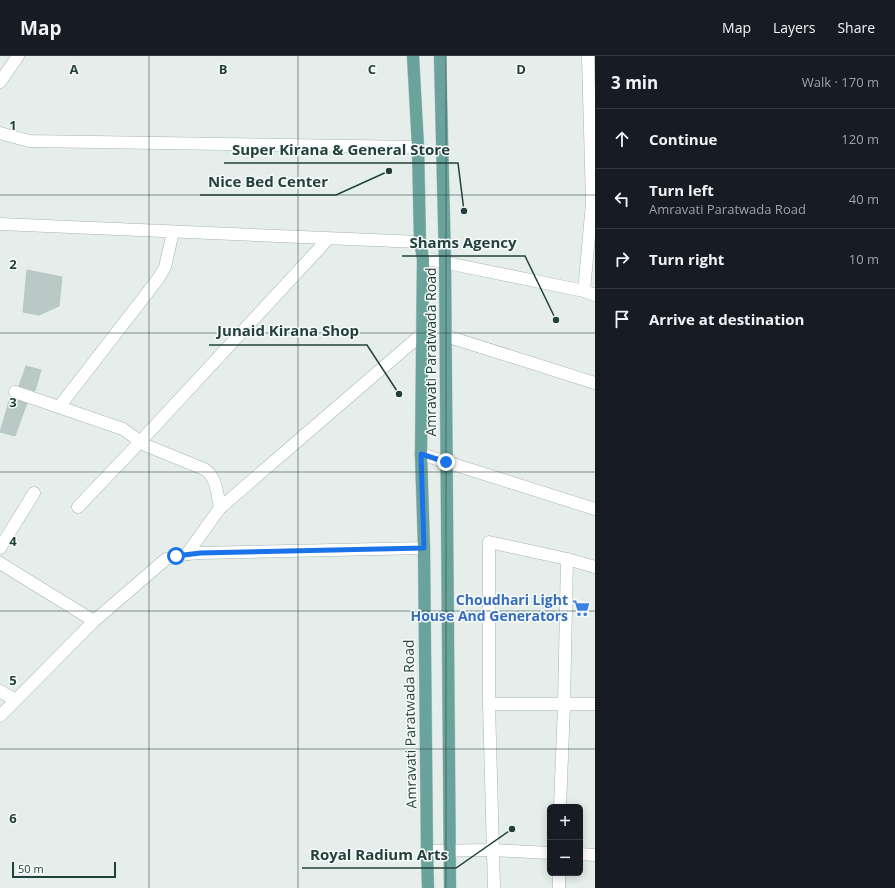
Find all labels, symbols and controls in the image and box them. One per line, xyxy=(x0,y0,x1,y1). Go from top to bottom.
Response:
text: Map xyxy=(20,15,61,41)
text: Map xyxy=(722,18,751,37)
text: Layers xyxy=(773,18,815,37)
text: Share xyxy=(837,18,875,37)
text: A xyxy=(70,60,79,78)
text: B xyxy=(219,60,228,78)
text: C xyxy=(368,60,376,78)
text: D xyxy=(516,60,526,78)
text: 3 min xyxy=(611,71,658,94)
text: Walk · 170 m xyxy=(802,73,879,91)
text: 1 xyxy=(9,116,17,134)
icon: ahead xyxy=(611,128,633,150)
text: Continue xyxy=(649,129,717,149)
text: 120 m xyxy=(841,130,879,148)
callout: Super Kirana & General Store xyxy=(224,136,458,163)
text: Super Kirana & General Store xyxy=(232,139,450,159)
callout: Nice Bed Center xyxy=(200,168,336,195)
text: Nice Bed Center xyxy=(208,171,328,191)
text: Turn left xyxy=(649,180,714,200)
icon: left xyxy=(611,188,633,210)
text: 40 m xyxy=(849,190,879,208)
text: Amravati Paratwada Road xyxy=(649,200,806,218)
callout: Shams Agency xyxy=(402,229,525,256)
text: Shams Agency xyxy=(409,232,517,252)
icon: right xyxy=(611,248,633,270)
text: Turn right xyxy=(649,249,724,269)
text: 10 m xyxy=(849,250,879,268)
text: 2 xyxy=(9,255,17,273)
street label: Amravati Paratwada Road xyxy=(421,268,440,436)
icon: arrive xyxy=(611,308,633,330)
text: Arrive at destination xyxy=(649,309,804,329)
callout: Junaid Kirana Shop xyxy=(209,318,367,345)
text: Junaid Kirana Shop xyxy=(215,320,359,340)
text: 3 xyxy=(9,393,17,411)
route end xyxy=(437,453,455,471)
text: 4 xyxy=(9,532,17,550)
route start xyxy=(167,547,185,565)
place label: Choudhari Light House And Generators xyxy=(410,590,568,625)
supermarket icon: Choudhari Light House And Generators xyxy=(571,598,591,618)
street label: Amravati Paratwada Road xyxy=(399,639,420,809)
text: 5 xyxy=(9,671,17,689)
map controls xyxy=(547,804,583,876)
button: + xyxy=(547,804,583,840)
text: 6 xyxy=(9,809,17,827)
button: − xyxy=(547,840,583,876)
callout: Royal Radium Arts xyxy=(302,841,456,868)
text: Royal Radium Arts xyxy=(310,844,448,864)
scale bar xyxy=(12,860,116,879)
text: 50 m xyxy=(18,861,44,876)

